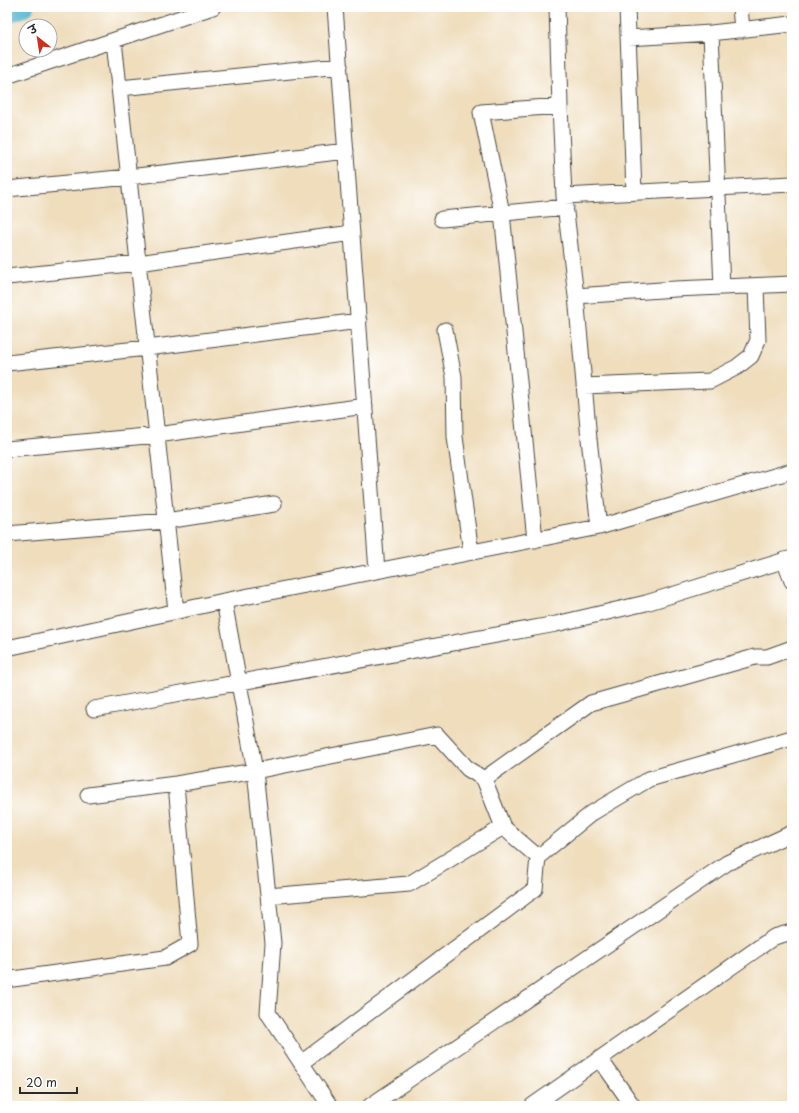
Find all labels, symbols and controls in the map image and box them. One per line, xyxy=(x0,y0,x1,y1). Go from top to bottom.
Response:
north arrow xyxy=(18,18,58,58)
text: उ xyxy=(24,19,42,39)
scale bar xyxy=(20,1069,77,1095)
text: 20 m xyxy=(26,1073,57,1091)

